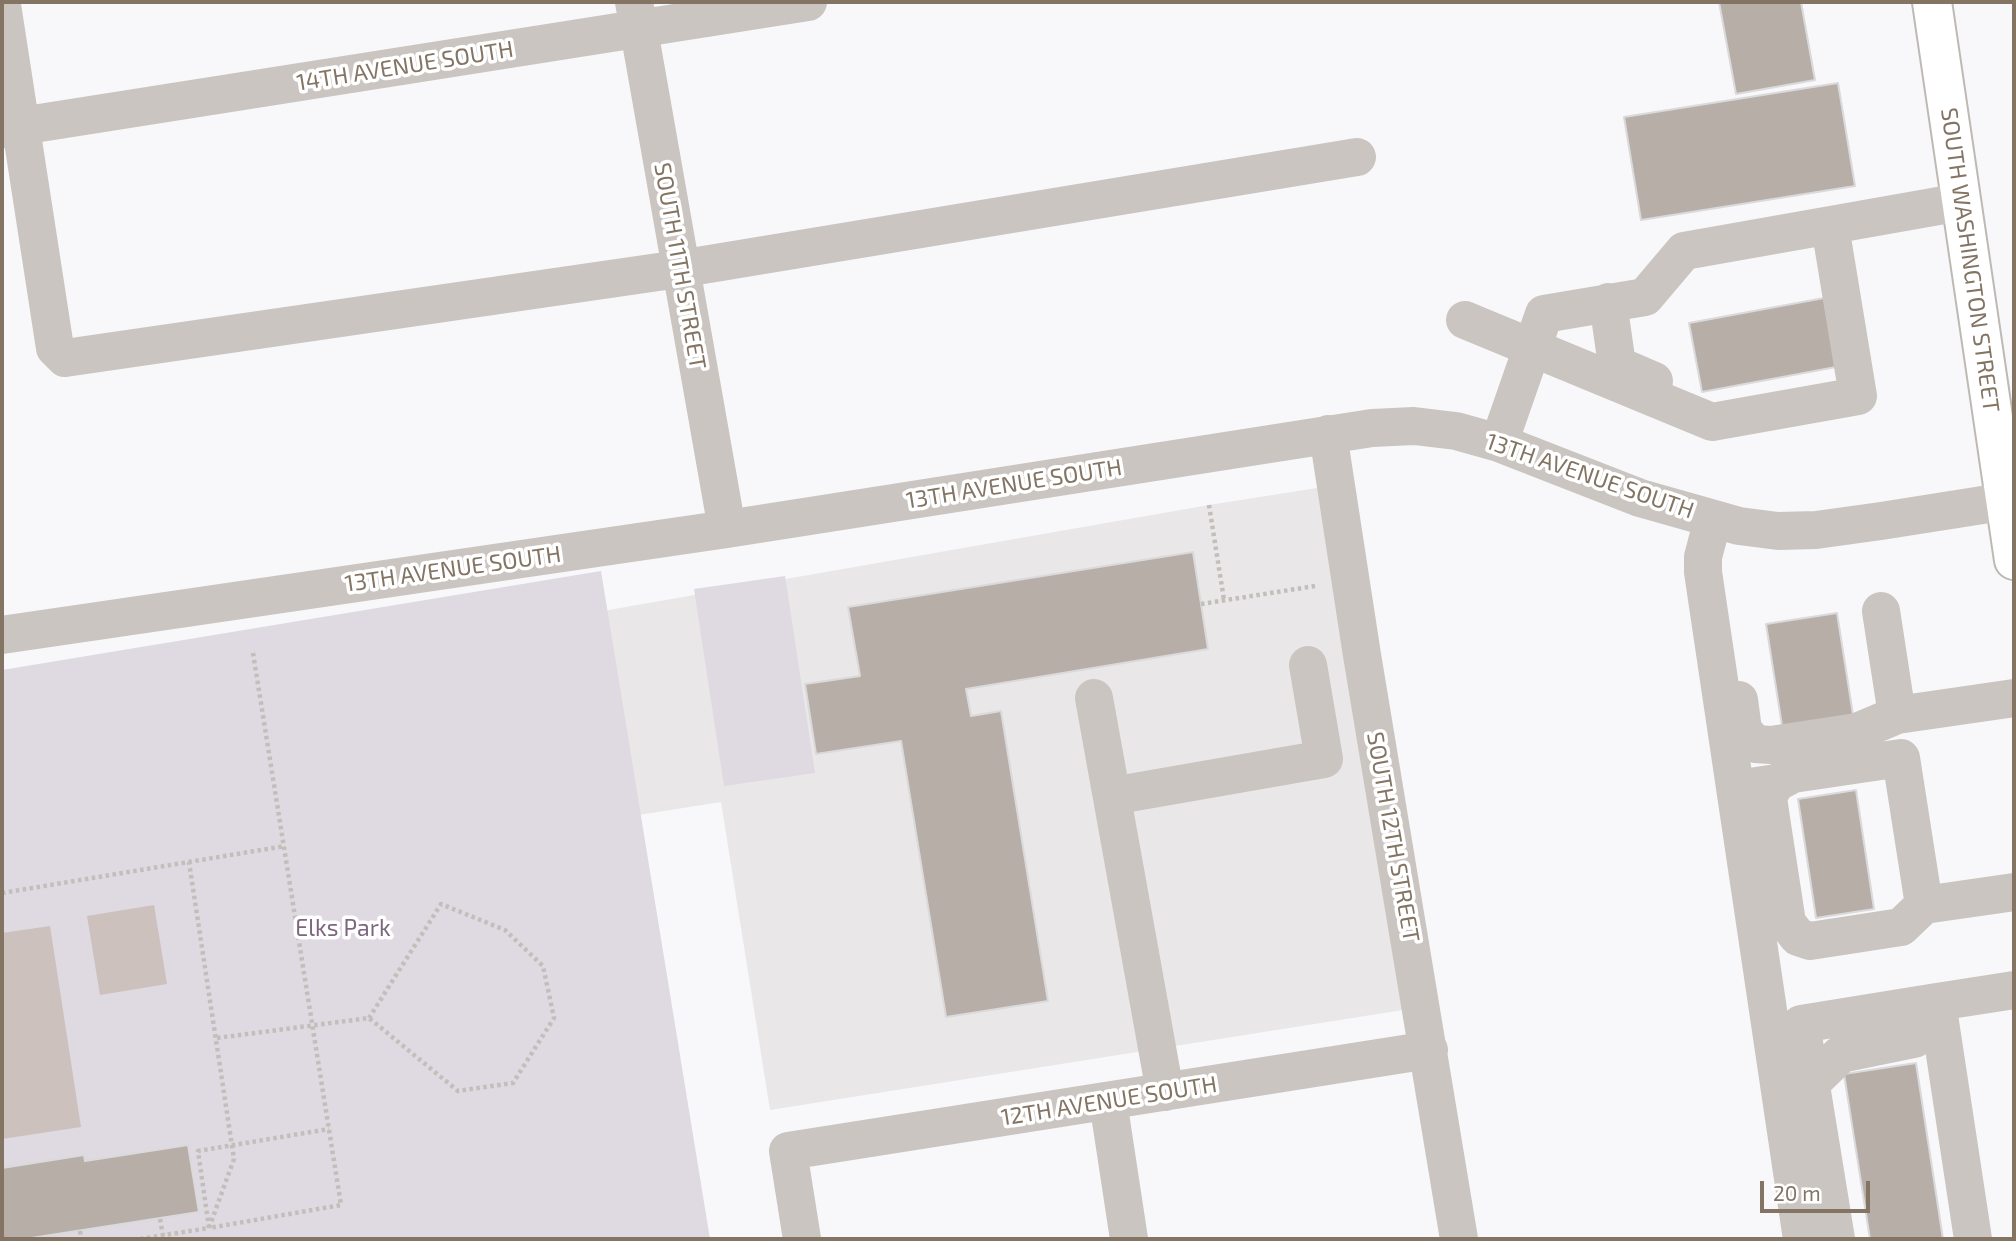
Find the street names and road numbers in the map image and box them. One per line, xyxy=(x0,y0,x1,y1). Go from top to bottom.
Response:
street label: 14TH AVENUE SOUTH xyxy=(295,35,515,97)
street label: SOUTH WASHINGTON STREET xyxy=(1935,106,2005,414)
street label: SOUTH 11TH STREET xyxy=(648,161,712,371)
street label: 13TH AVENUE SOUTH xyxy=(1482,427,1698,525)
street label: 13TH AVENUE SOUTH xyxy=(904,453,1124,515)
street label: 13TH AVENUE SOUTH xyxy=(343,540,563,598)
street label: SOUTH 12TH STREET xyxy=(1361,730,1425,944)
street label: 12TH AVENUE SOUTH xyxy=(999,1070,1219,1132)

